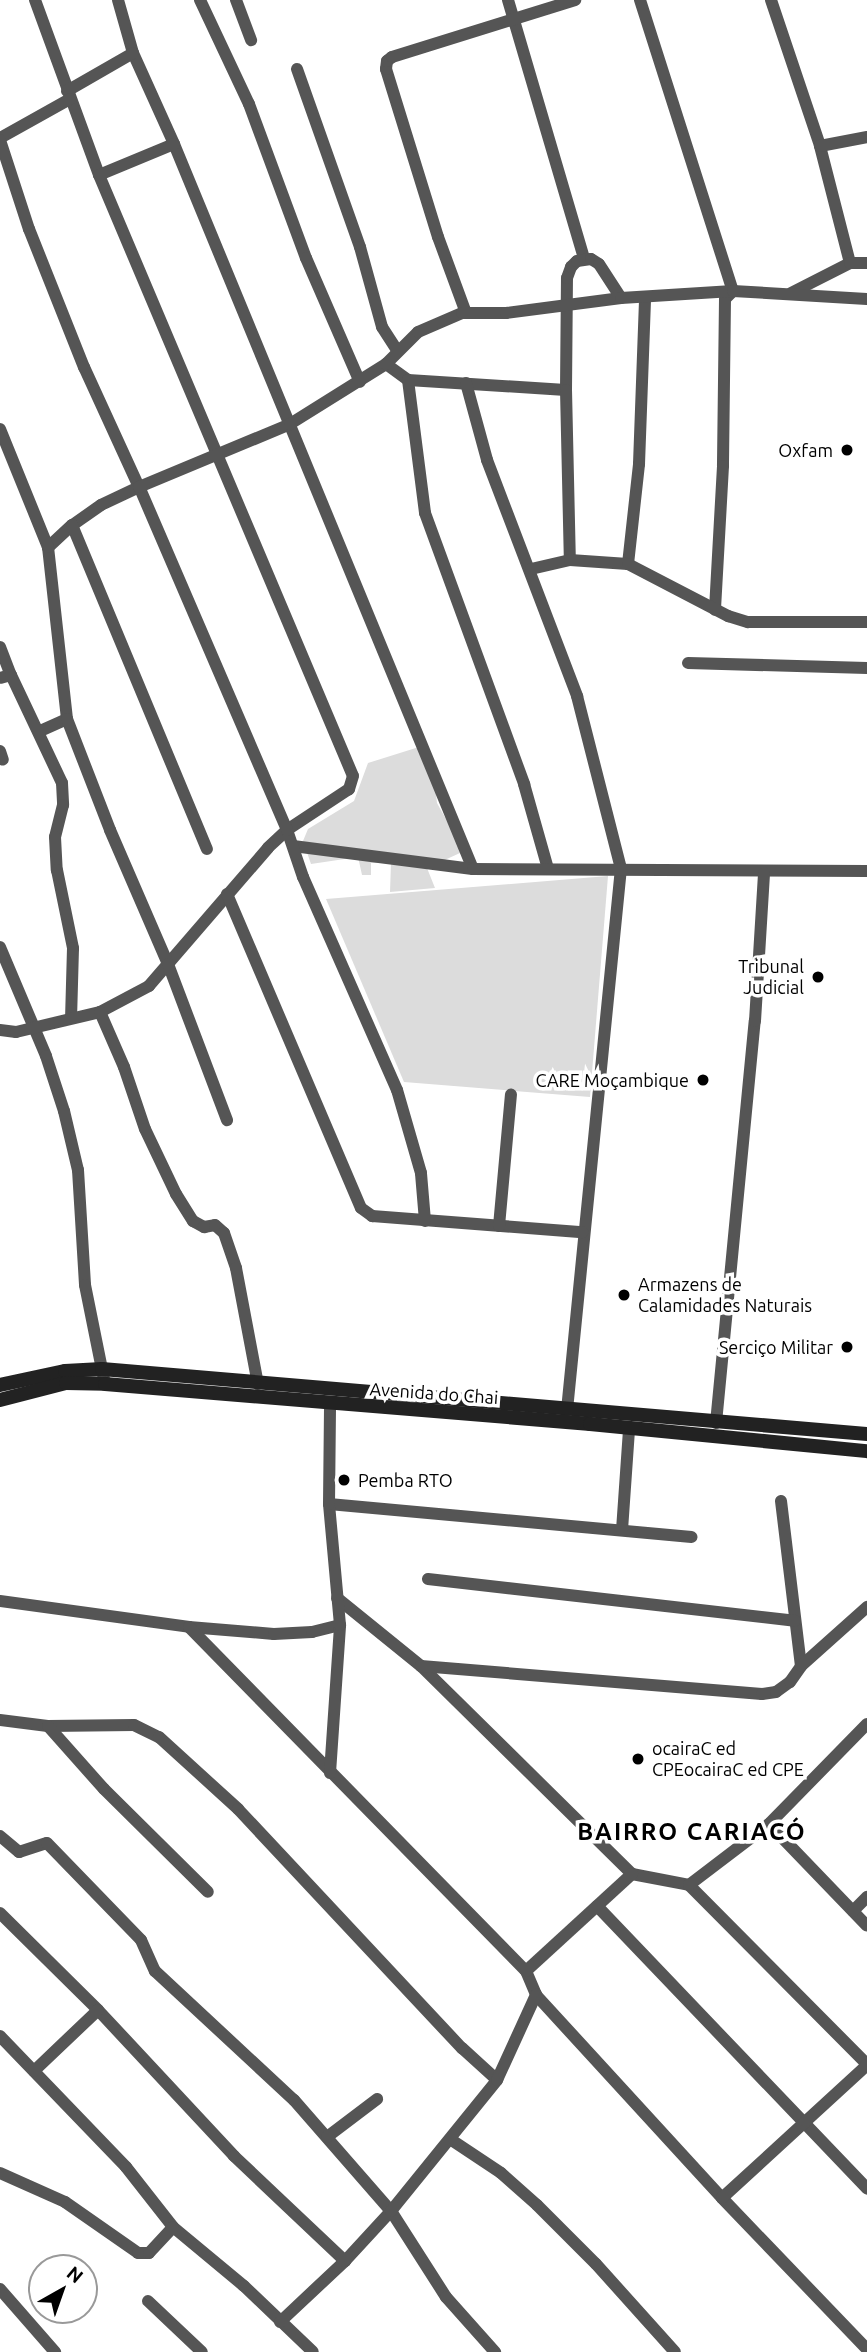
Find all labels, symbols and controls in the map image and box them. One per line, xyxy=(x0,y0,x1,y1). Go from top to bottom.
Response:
place label: Oxfam xyxy=(778,439,833,461)
marker: Oxfam xyxy=(839,442,855,458)
place label: Tribunal Judicial xyxy=(738,956,804,998)
marker: Tribunal Judicial xyxy=(810,969,826,985)
place label: CARE Moçambique xyxy=(535,1069,689,1091)
marker: CARE Moçambique xyxy=(695,1072,711,1088)
place label: Armazens de Calamidades Naturais xyxy=(638,1274,812,1316)
marker: Armazens de Calamidades Naturais xyxy=(616,1287,632,1303)
place label: Serciço Militar xyxy=(719,1336,833,1358)
marker: Serciço Militar xyxy=(839,1339,855,1355)
street label: Avenida do Chai xyxy=(369,1378,499,1408)
place label: Pemba RTO xyxy=(358,1469,453,1491)
marker: Pemba RTO xyxy=(336,1472,352,1488)
place label: ocairaC ed CPEocairaC ed CPE xyxy=(652,1738,804,1780)
marker: ocairaC ed CPEocairaC ed CPE xyxy=(630,1751,646,1767)
district label: BAIRRO CARIACÓ xyxy=(579,1818,805,1846)
north arrow xyxy=(28,2254,98,2324)
text: N xyxy=(63,2261,88,2287)

